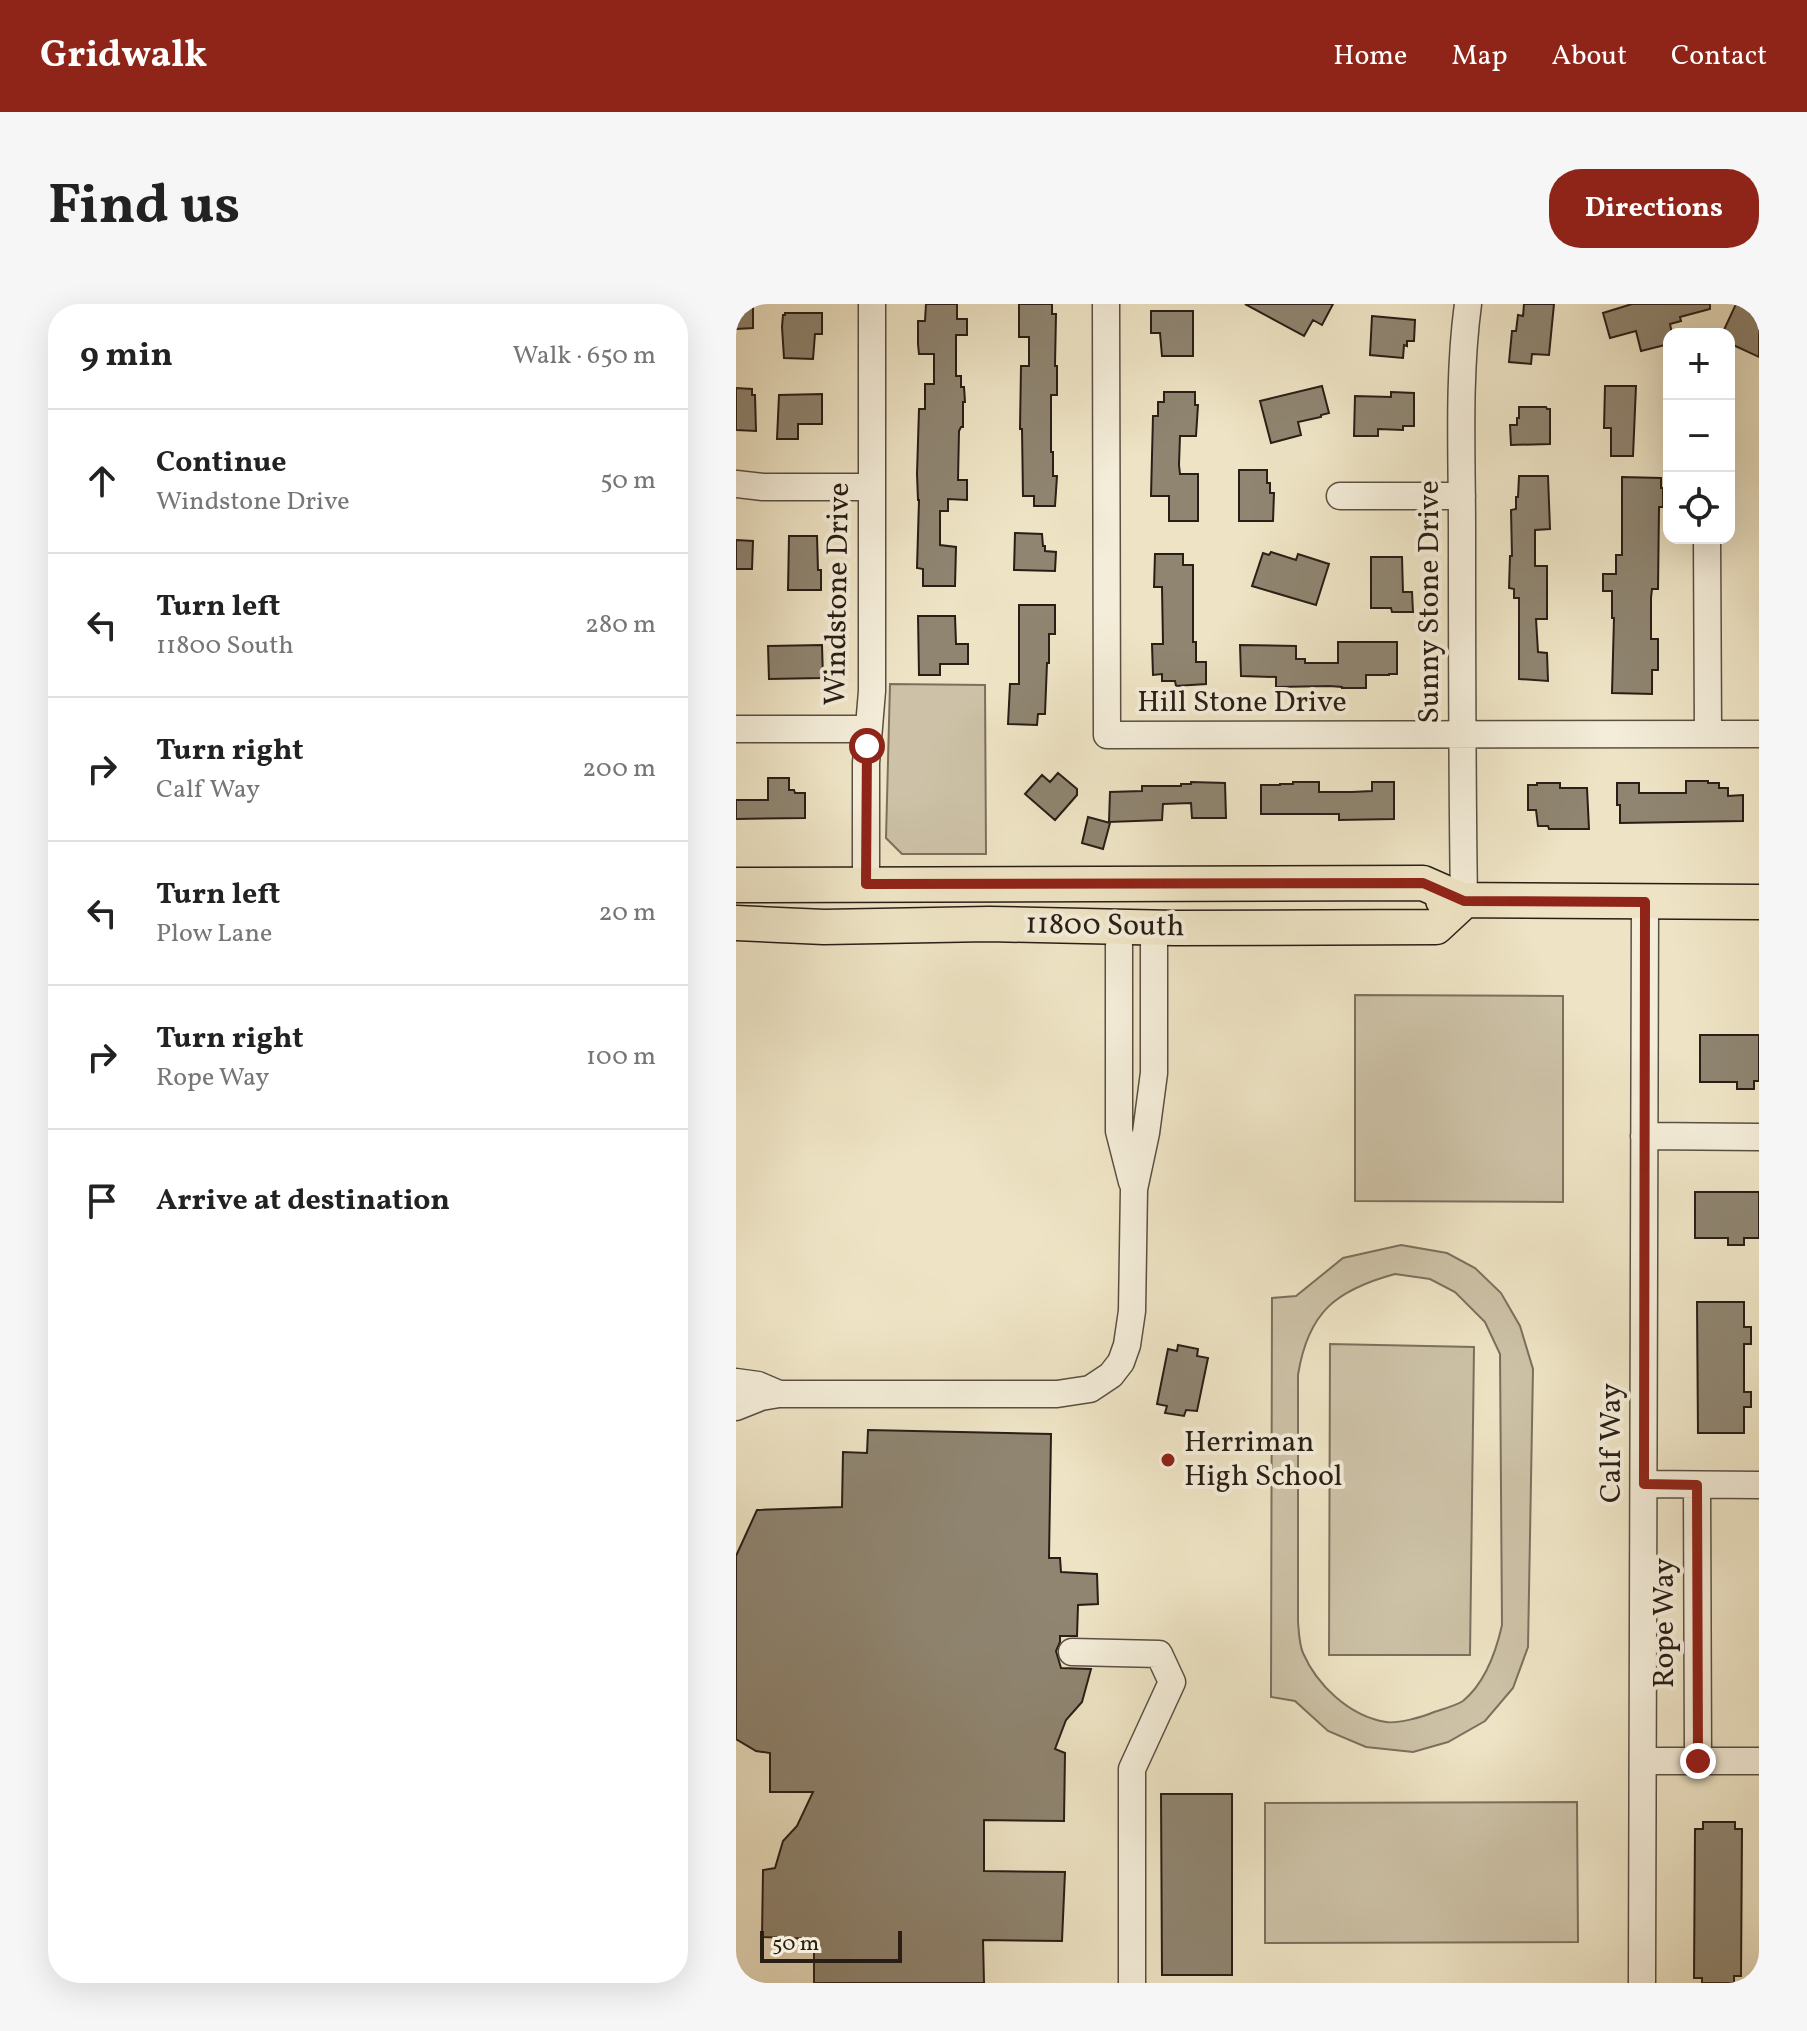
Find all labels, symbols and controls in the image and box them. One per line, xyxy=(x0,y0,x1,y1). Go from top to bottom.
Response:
text: Gridwalk xyxy=(40,30,207,83)
text: Home xyxy=(1333,37,1407,76)
text: Map xyxy=(1451,37,1507,76)
text: About xyxy=(1551,37,1627,76)
text: Contact xyxy=(1671,37,1767,76)
text: Find us xyxy=(48,169,240,247)
button: Directions xyxy=(1549,169,1759,248)
map controls xyxy=(1663,328,1735,544)
button: + xyxy=(1663,328,1735,400)
text: 9 min xyxy=(80,333,173,380)
text: Walk · 650 m xyxy=(512,338,656,374)
button: − xyxy=(1663,400,1735,472)
text: Continue xyxy=(156,442,287,484)
icon: ahead xyxy=(80,459,124,503)
text: 50 m xyxy=(600,463,656,499)
button: locate xyxy=(1663,472,1735,544)
street label: Sunny Stone Drive xyxy=(1409,480,1451,724)
street label: Windstone Drive xyxy=(815,482,861,706)
text: Windstone Drive xyxy=(156,484,350,520)
text: Turn left xyxy=(156,586,280,628)
icon: left xyxy=(80,603,124,647)
text: 280 m xyxy=(585,607,656,643)
text: 11800 South xyxy=(156,628,294,664)
street label: Hill Stone Drive xyxy=(1137,682,1347,724)
route start xyxy=(849,728,885,764)
text: Turn right xyxy=(156,730,304,772)
icon: right xyxy=(80,747,124,791)
text: 200 m xyxy=(582,751,656,787)
text: Calf Way xyxy=(156,772,260,808)
text: Turn left xyxy=(156,874,280,916)
icon: left xyxy=(80,891,124,935)
text: 20 m xyxy=(598,895,656,931)
street label: 11800 South xyxy=(1025,904,1185,948)
text: Plow Lane xyxy=(156,916,272,952)
text: Turn right xyxy=(156,1018,304,1060)
icon: right xyxy=(80,1035,124,1079)
text: 100 m xyxy=(586,1039,656,1075)
text: Rope Way xyxy=(156,1060,269,1096)
icon: arrive xyxy=(80,1179,124,1223)
text: Arrive at destination xyxy=(156,1180,450,1222)
street label: Calf Way xyxy=(1591,1383,1633,1503)
place label: Herriman High School xyxy=(1184,1422,1343,1498)
marker: Herriman High School xyxy=(1159,1451,1177,1469)
street label: Rope Way xyxy=(1644,1558,1686,1688)
route end xyxy=(1680,1743,1716,1779)
scale bar xyxy=(760,1927,902,1963)
text: 50 m xyxy=(772,1929,819,1960)

